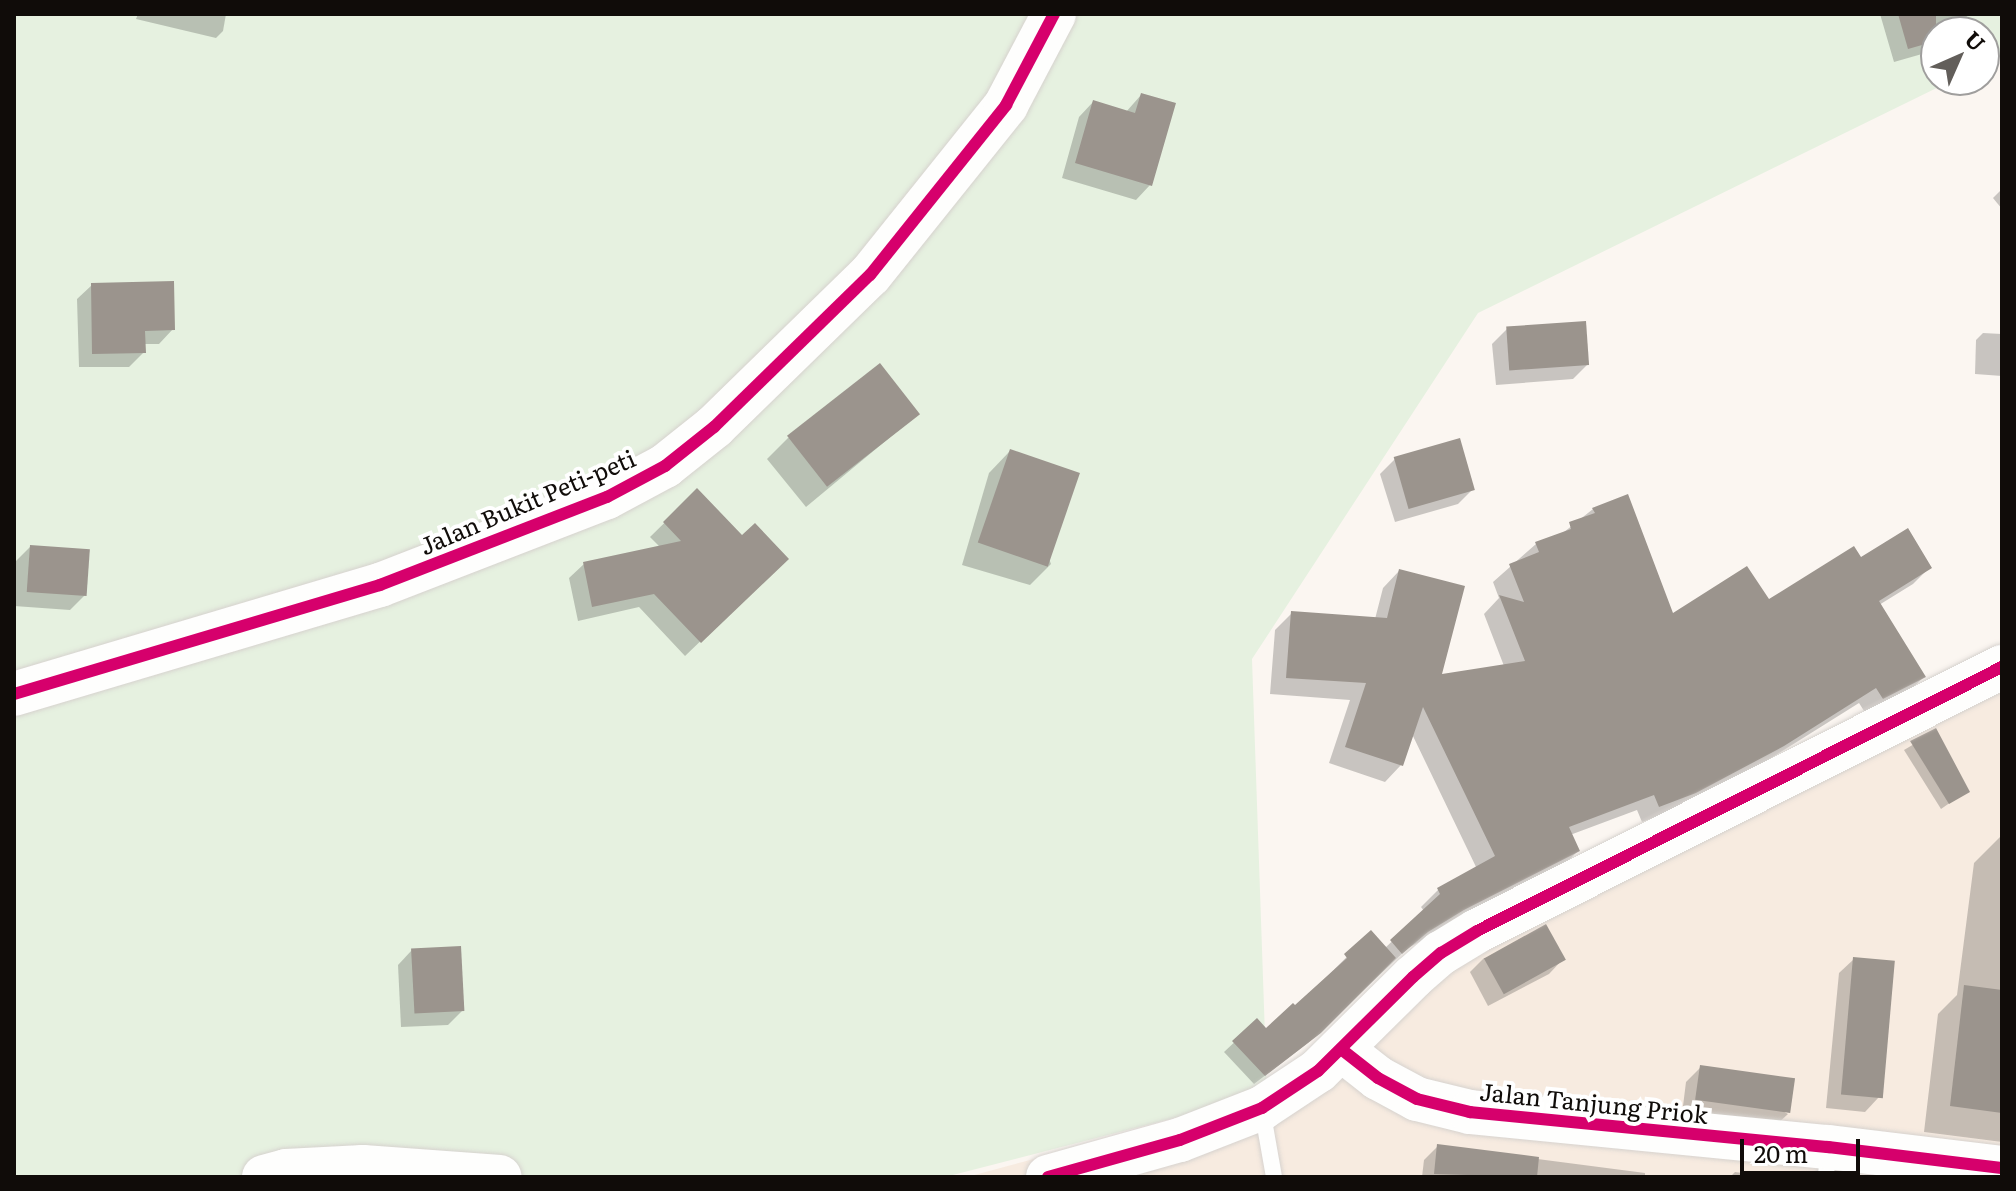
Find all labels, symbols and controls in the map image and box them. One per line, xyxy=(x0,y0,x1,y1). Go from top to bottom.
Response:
north arrow xyxy=(1920,16,2000,96)
text: U xyxy=(1958,22,1994,58)
street label: Jalan Bukit Peti-peti xyxy=(415,443,639,559)
street label: Jalan Tanjung Priok xyxy=(1478,1076,1710,1128)
scale bar xyxy=(1744,1123,1864,1173)
text: 20 m xyxy=(1754,1135,1808,1170)

